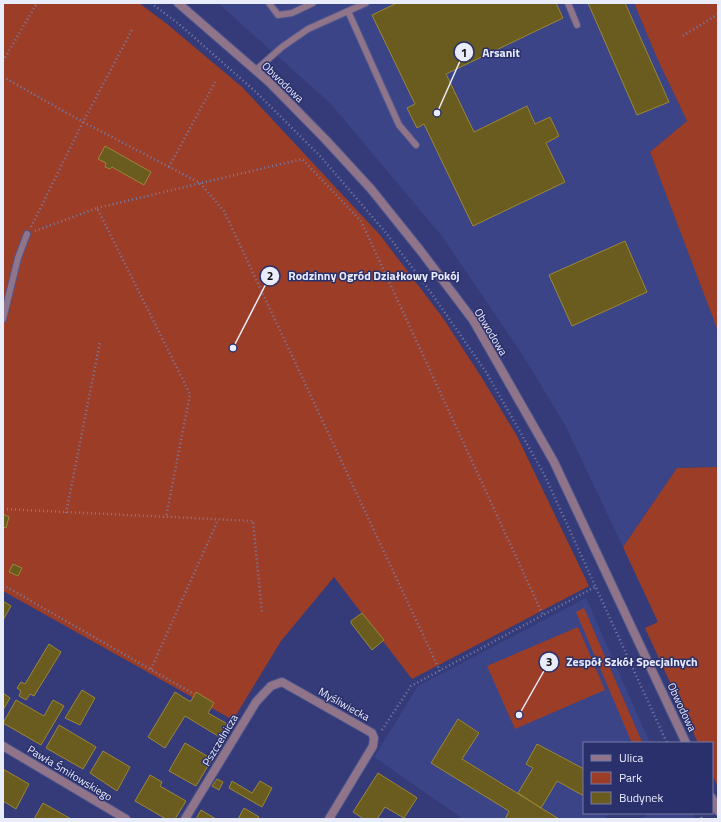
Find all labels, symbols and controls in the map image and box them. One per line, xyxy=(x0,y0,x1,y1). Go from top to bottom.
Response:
callout: Arsanit xyxy=(454,40,527,64)
text: 1 xyxy=(461,43,467,62)
text: Arsanit xyxy=(482,43,520,62)
street label: Obwodowa xyxy=(259,58,308,106)
callout: Rodzinny Ogród Działkowy Pokój xyxy=(260,264,468,288)
text: 2 xyxy=(267,266,273,285)
text: Rodzinny Ogród Działkowy Pokój xyxy=(288,266,460,285)
street label: Obwodowa xyxy=(471,305,512,359)
callout: Zespół Szkół Specjalnych xyxy=(539,650,706,674)
text: 3 xyxy=(546,652,552,671)
text: Zespół Szkół Specjalnych xyxy=(566,652,698,671)
street label: Obwodowa xyxy=(664,680,701,735)
street label: Myśliwiecka xyxy=(315,683,373,725)
street label: Pszczelnicza xyxy=(198,711,242,769)
street label: Pawła Śmiłowskiego xyxy=(24,741,116,805)
legend xyxy=(583,742,713,814)
text: Ulica xyxy=(619,748,643,767)
text: Park xyxy=(619,768,642,787)
text: Budynek xyxy=(619,788,663,807)

